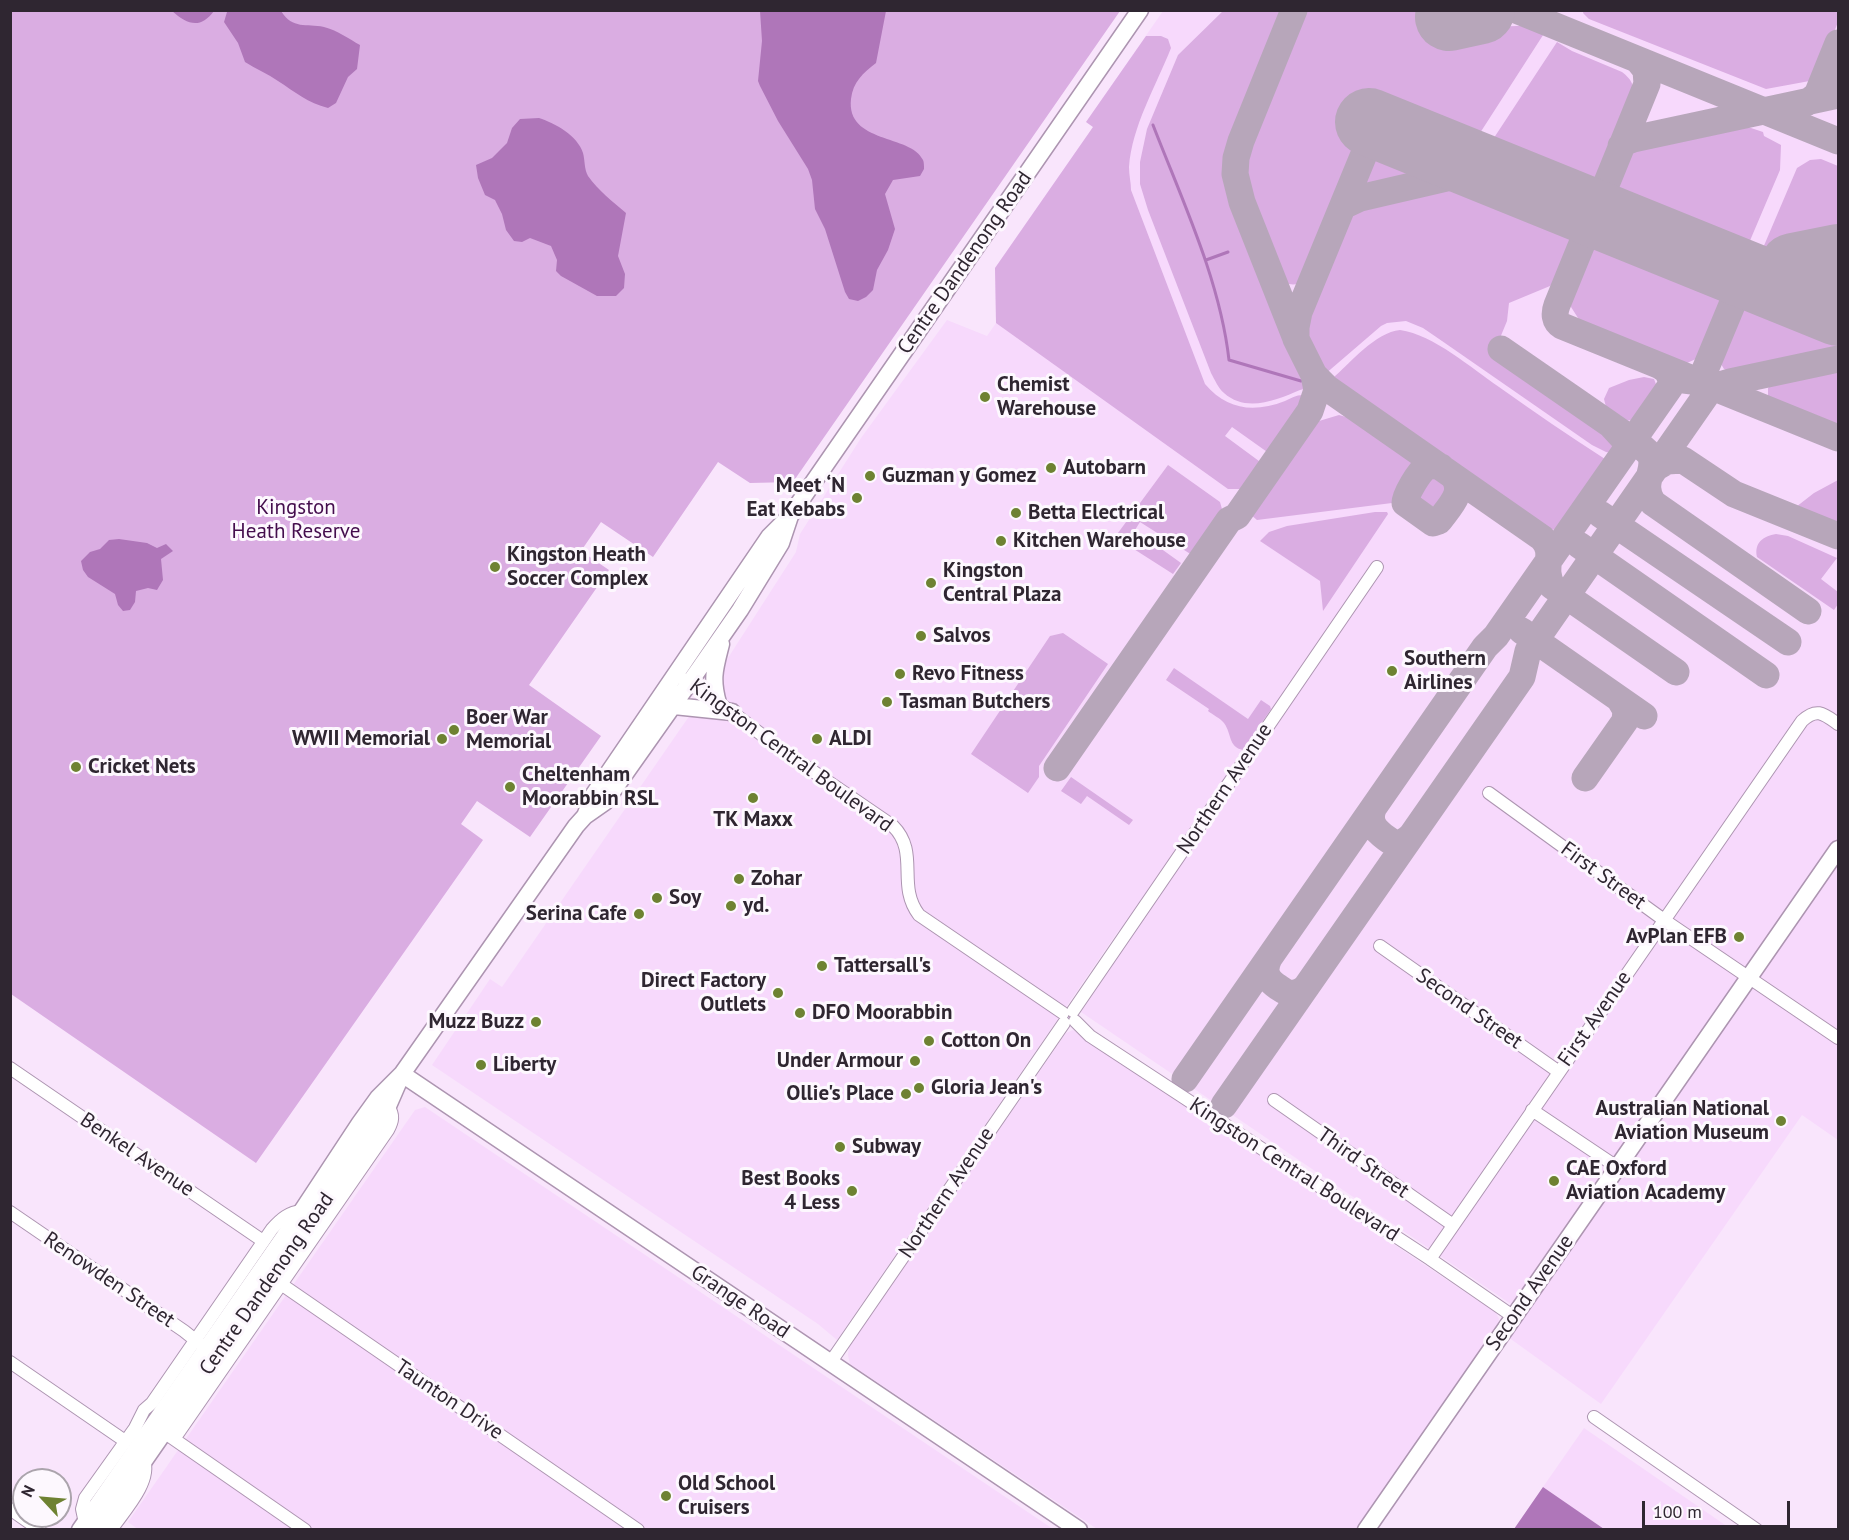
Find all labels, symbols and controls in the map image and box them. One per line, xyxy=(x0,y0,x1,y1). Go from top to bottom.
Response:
street label: Centre Dandenong Road xyxy=(892,167,1038,359)
place label: Chemist Warehouse xyxy=(997,372,1096,422)
marker: Chemist Warehouse xyxy=(978,390,992,404)
place label: Autobarn xyxy=(1063,455,1146,481)
marker: Autobarn xyxy=(1044,461,1058,475)
place label: Guzman y Gomez xyxy=(882,463,1036,489)
marker: Guzman y Gomez xyxy=(863,469,877,483)
place label: Meet ‘N Eat Kebabs xyxy=(747,473,845,523)
marker: Meet ‘N Eat Kebabs xyxy=(850,491,864,505)
park label: Kingston Heath Reserve xyxy=(232,495,360,545)
place label: Betta Electrical xyxy=(1028,500,1164,526)
marker: Betta Electrical xyxy=(1009,506,1023,520)
place label: Kitchen Warehouse xyxy=(1013,528,1186,554)
marker: Kitchen Warehouse xyxy=(994,534,1008,548)
place label: Kingston Heath Soccer Complex xyxy=(507,542,648,592)
place label: Kingston Central Plaza xyxy=(943,558,1061,608)
marker: Kingston Heath Soccer Complex xyxy=(488,560,502,574)
marker: Kingston Central Plaza xyxy=(924,576,938,590)
place label: Salvos xyxy=(933,623,991,649)
marker: Salvos xyxy=(914,629,928,643)
place label: Southern Airlines xyxy=(1404,646,1486,696)
place label: Revo Fitness xyxy=(912,661,1024,687)
marker: Southern Airlines xyxy=(1385,664,1399,678)
marker: Revo Fitness xyxy=(893,667,907,681)
street label: Kingston Central Boulevard xyxy=(684,674,898,838)
place label: Tasman Butchers xyxy=(899,689,1050,715)
marker: Tasman Butchers xyxy=(880,695,894,709)
place label: Boer War Memorial xyxy=(466,705,551,755)
street label: Northern Avenue xyxy=(1172,719,1278,859)
marker: Boer War Memorial xyxy=(447,723,461,737)
place label: WWII Memorial xyxy=(292,726,430,752)
place label: ALDI xyxy=(829,726,872,752)
marker: WWII Memorial xyxy=(435,732,449,746)
marker: ALDI xyxy=(810,732,824,746)
place label: Cricket Nets xyxy=(88,754,196,780)
marker: Cricket Nets xyxy=(69,760,83,774)
place label: Cheltenham Moorabbin RSL xyxy=(522,762,659,812)
marker: Cheltenham Moorabbin RSL xyxy=(503,780,517,794)
marker: TK Maxx xyxy=(746,791,760,805)
place label: TK Maxx xyxy=(713,807,793,833)
street label: First Street xyxy=(1556,837,1650,915)
place label: Zohar xyxy=(751,866,802,892)
marker: Zohar xyxy=(732,872,746,886)
place label: Soy xyxy=(669,885,701,911)
marker: Soy xyxy=(650,891,664,905)
place label: yd. xyxy=(743,893,770,919)
marker: yd. xyxy=(724,899,738,913)
place label: Serina Cafe xyxy=(526,901,627,927)
marker: Serina Cafe xyxy=(632,907,646,921)
place label: AvPlan EFB xyxy=(1626,924,1727,950)
marker: AvPlan EFB xyxy=(1732,930,1746,944)
place label: Tattersall's xyxy=(834,953,931,979)
marker: Tattersall's xyxy=(815,959,829,973)
street label: Second Street xyxy=(1411,963,1527,1055)
street label: First Avenue xyxy=(1553,966,1637,1072)
place label: Direct Factory Outlets xyxy=(641,968,766,1018)
marker: Direct Factory Outlets xyxy=(771,986,785,1000)
place label: DFO Moorabbin xyxy=(812,1000,952,1026)
marker: DFO Moorabbin xyxy=(793,1006,807,1020)
place label: Muzz Buzz xyxy=(428,1009,524,1035)
marker: Muzz Buzz xyxy=(529,1015,543,1029)
place label: Cotton On xyxy=(941,1028,1031,1054)
marker: Cotton On xyxy=(922,1034,936,1048)
place label: Under Armour xyxy=(777,1048,903,1074)
place label: Liberty xyxy=(493,1052,556,1078)
marker: Under Armour xyxy=(908,1054,922,1068)
marker: Liberty xyxy=(474,1058,488,1072)
place label: Gloria Jean's xyxy=(931,1075,1042,1101)
place label: Ollie's Place xyxy=(786,1081,894,1107)
marker: Gloria Jean's xyxy=(912,1081,926,1095)
marker: Ollie's Place xyxy=(899,1087,913,1101)
street label: Kingston Central Boulevard xyxy=(1184,1093,1404,1247)
place label: Australian National Aviation Museum xyxy=(1596,1096,1769,1146)
street label: Benkel Avenue xyxy=(75,1108,199,1202)
marker: Australian National Aviation Museum xyxy=(1774,1114,1788,1128)
street label: Third Street xyxy=(1312,1122,1414,1204)
street label: Northern Avenue xyxy=(894,1123,1000,1263)
place label: Subway xyxy=(852,1134,921,1160)
marker: Subway xyxy=(833,1140,847,1154)
place label: CAE Oxford Aviation Academy xyxy=(1566,1156,1725,1206)
place label: Best Books 4 Less xyxy=(741,1166,840,1216)
marker: CAE Oxford Aviation Academy xyxy=(1547,1174,1561,1188)
marker: Best Books 4 Less xyxy=(845,1184,859,1198)
street label: Centre Dandenong Road xyxy=(194,1188,340,1380)
street label: Renowden Street xyxy=(39,1227,179,1333)
street label: Second Avenue xyxy=(1481,1230,1579,1356)
street label: Grange Road xyxy=(686,1260,794,1344)
street label: Taunton Drive xyxy=(390,1355,508,1445)
north arrow xyxy=(12,1468,72,1528)
place label: Old School Cruisers xyxy=(678,1471,775,1521)
text: N xyxy=(16,1482,39,1500)
marker: Old School Cruisers xyxy=(659,1489,673,1503)
scale bar xyxy=(1645,1489,1794,1527)
text: 100 m xyxy=(1653,1500,1702,1523)

